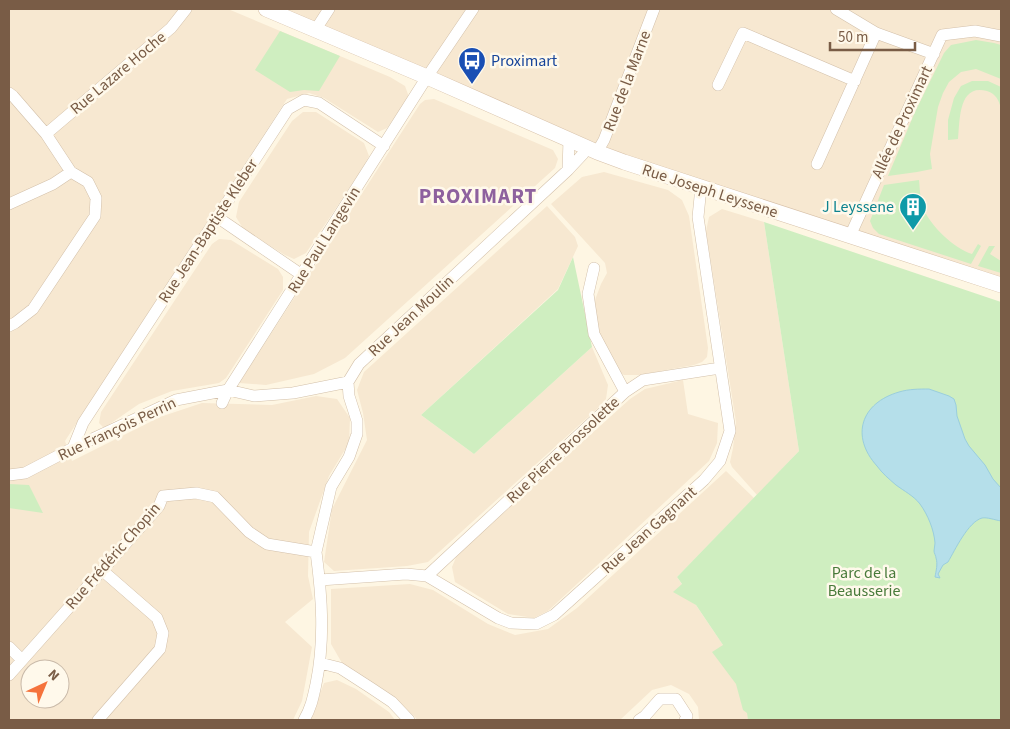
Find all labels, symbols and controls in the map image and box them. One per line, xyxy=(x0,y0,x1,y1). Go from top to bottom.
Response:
scale bar xyxy=(830,20,915,52)
street label: Rue Lazare Hoche xyxy=(65,26,171,120)
street label: Rue de la Marne xyxy=(598,27,656,135)
text: 50 m xyxy=(838,27,868,48)
bus stop icon: Proximart xyxy=(457,46,487,85)
place label: Proximart xyxy=(491,50,558,72)
street label: Allée de Proximart xyxy=(866,61,938,182)
street label: Rue Jean-Baptiste Kleber xyxy=(153,154,263,307)
street label: Rue Joseph Leyssene xyxy=(639,159,781,223)
district label: PROXIMART xyxy=(419,181,537,211)
street label: Rue Paul Langevin xyxy=(282,182,366,298)
building icon: J Leyssene xyxy=(898,192,928,231)
place label: J Leyssene xyxy=(822,196,894,218)
street label: Rue Jean Moulin xyxy=(363,270,459,362)
street label: Rue François Perrin xyxy=(54,392,180,466)
street label: Rue Pierre Brossolette xyxy=(502,392,624,508)
street label: Rue Jean Gagnant xyxy=(597,481,702,579)
street label: Rue Frédéric Chopin xyxy=(60,498,166,614)
park label: Parc de la Beausserie xyxy=(828,562,900,602)
north arrow xyxy=(20,659,70,709)
text: N xyxy=(43,665,64,686)

